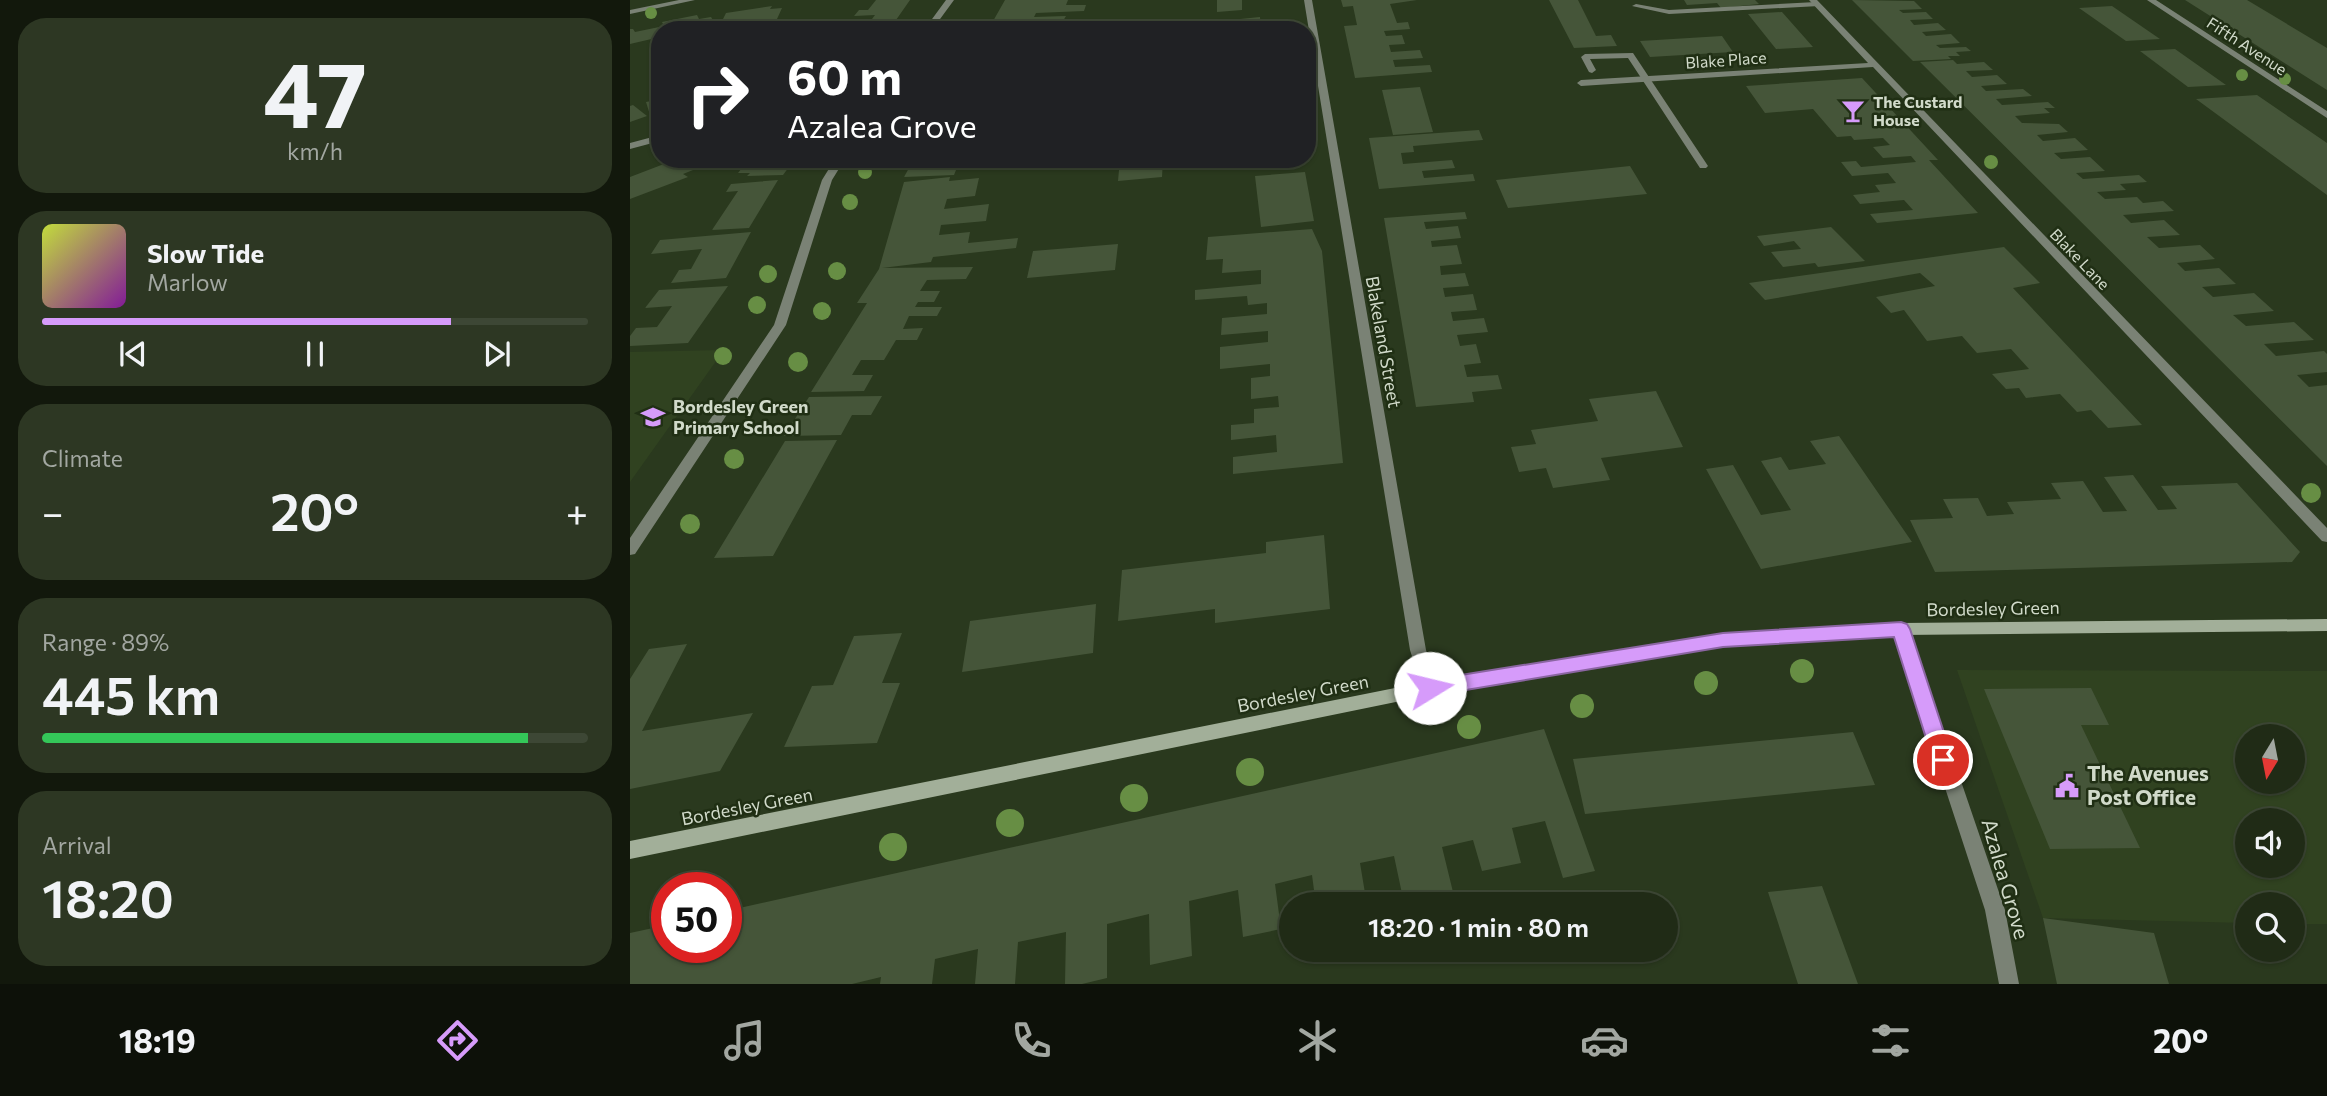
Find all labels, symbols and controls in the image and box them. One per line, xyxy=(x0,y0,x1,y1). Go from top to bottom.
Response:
street label: Fifth Avenue xyxy=(2204,13,2291,79)
text: 47 xyxy=(263,35,367,147)
text: 60 m xyxy=(787,45,902,105)
street label: Blake Place xyxy=(1685,47,1767,72)
icon: right xyxy=(672,49,763,140)
place label: The Custard House xyxy=(1873,92,1962,129)
bar icon: The Custard House xyxy=(1839,97,1867,125)
text: Azalea Grove xyxy=(787,105,977,145)
text: km/h xyxy=(287,137,343,165)
street label: Blake Lane xyxy=(2047,224,2114,293)
text: Slow Tide xyxy=(147,237,264,268)
text: Marlow xyxy=(147,268,228,296)
street label: Blakeland Street xyxy=(1362,274,1406,409)
icon: previous xyxy=(114,335,152,373)
icon: pause xyxy=(296,335,334,373)
icon: next xyxy=(478,335,516,373)
place label: Bordesley Green Primary School xyxy=(673,395,808,438)
school or university icon: Bordesley Green Primary School xyxy=(639,403,667,431)
text: Climate xyxy=(42,444,123,472)
text: 20° xyxy=(270,478,359,542)
text: − xyxy=(42,488,64,535)
text: + xyxy=(566,488,588,535)
street label: Bordesley Green xyxy=(1926,596,2060,620)
text: Range · 89% xyxy=(42,628,169,656)
position arrow xyxy=(1393,651,1467,725)
text: 445 km xyxy=(42,662,220,726)
street label: Bordesley Green xyxy=(1235,670,1370,717)
north arrow xyxy=(2235,724,2305,794)
map controls xyxy=(2235,724,2305,962)
pin xyxy=(1913,730,1973,790)
icon: arrive xyxy=(1924,741,1962,779)
place label: The Avenues Post Office xyxy=(2087,760,2209,809)
public building icon: The Avenues Post Office xyxy=(2053,772,2081,800)
street label: Bordesley Green xyxy=(679,783,814,830)
button: sound xyxy=(2235,808,2305,878)
street label: Azalea Grove xyxy=(1977,815,2036,942)
text: Arrival xyxy=(42,831,112,859)
text: 18:20 xyxy=(42,865,174,929)
speed limit sign: 50 xyxy=(651,872,742,963)
button: search xyxy=(2235,892,2305,962)
text: 18:20 · 1 min · 80 m xyxy=(1368,911,1589,942)
icon: directions xyxy=(433,1016,482,1065)
icon: music xyxy=(720,1016,769,1065)
icon: phone xyxy=(1007,1016,1056,1065)
icon: climate xyxy=(1293,1016,1342,1065)
icon: car xyxy=(1580,1016,1629,1065)
icon: filters xyxy=(1866,1016,1915,1065)
text: 18:19 xyxy=(119,1020,196,1060)
text: 20° xyxy=(2153,1020,2208,1060)

